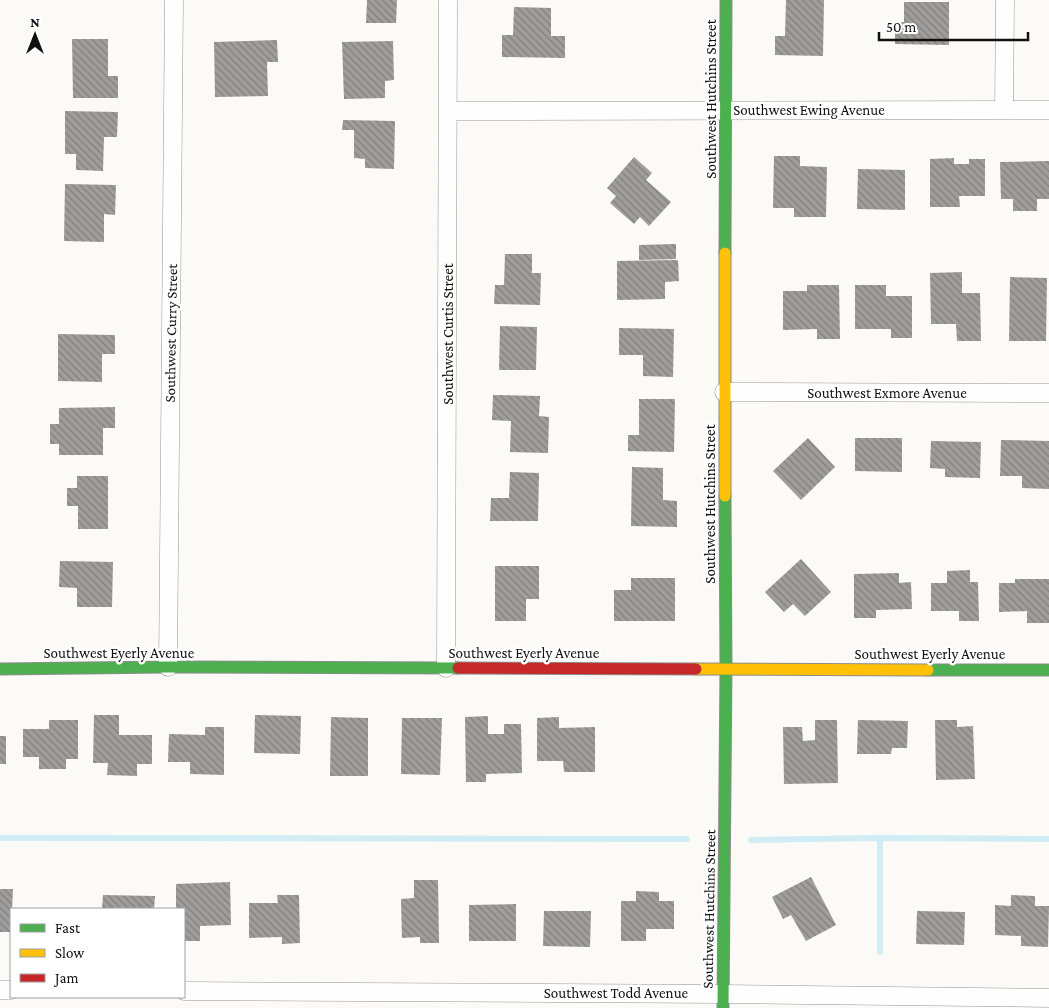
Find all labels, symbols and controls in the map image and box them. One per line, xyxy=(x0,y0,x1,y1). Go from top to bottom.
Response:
north arrow xyxy=(10,10,60,60)
scale bar xyxy=(879,10,1028,42)
text: N xyxy=(30,14,40,30)
street label: Southwest Hutchins Street xyxy=(703,18,719,179)
text: 50 m xyxy=(886,19,916,35)
street label: Southwest Ewing Avenue xyxy=(733,102,885,119)
street label: Southwest Curry Street xyxy=(162,262,181,403)
street label: Southwest Curtis Street xyxy=(440,262,456,405)
street label: Southwest Exmore Avenue xyxy=(807,385,967,401)
street label: Southwest Hutchins Street xyxy=(702,423,718,584)
street label: Southwest Eyerly Avenue xyxy=(44,645,195,662)
street label: Southwest Eyerly Avenue xyxy=(449,645,600,662)
street label: Southwest Eyerly Avenue xyxy=(855,646,1006,663)
street label: Southwest Hutchins Street xyxy=(700,828,718,989)
legend xyxy=(10,908,185,998)
text: Fast xyxy=(55,920,81,936)
text: Slow xyxy=(55,945,85,961)
text: Jam xyxy=(53,970,78,987)
street label: Southwest Todd Avenue xyxy=(544,985,689,1001)

